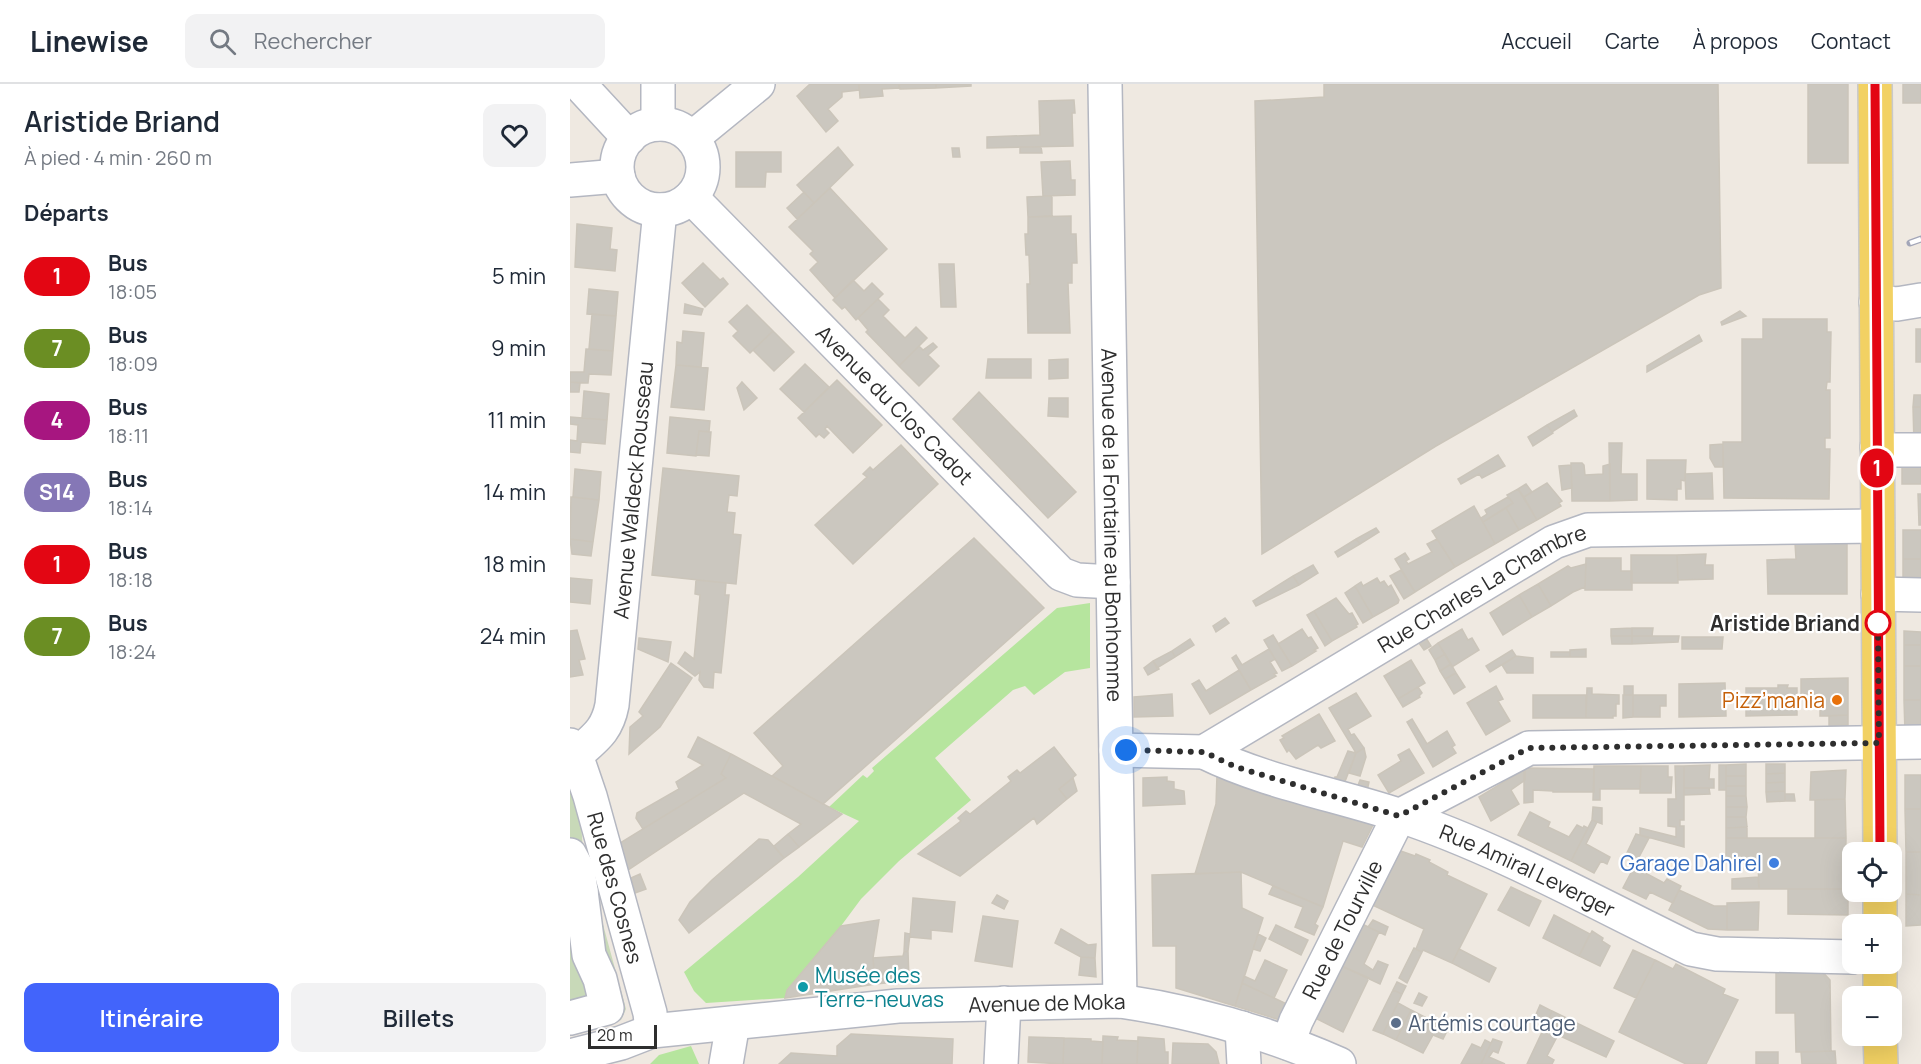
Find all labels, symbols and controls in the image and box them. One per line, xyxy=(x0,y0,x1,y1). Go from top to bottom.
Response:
search box xyxy=(185,14,605,68)
text: Linewise xyxy=(30,22,149,60)
icon: search xyxy=(206,25,239,58)
text: Rechercher xyxy=(254,26,372,56)
text: Accueil xyxy=(1501,27,1572,55)
text: Carte xyxy=(1605,27,1659,55)
text: À propos xyxy=(1692,27,1778,55)
text: Contact xyxy=(1811,27,1891,55)
text: Aristide Briand xyxy=(24,102,220,140)
button: heart xyxy=(483,104,546,167)
text: À pied · 4 min · 260 m xyxy=(24,144,212,171)
text: Départs xyxy=(24,198,109,228)
text: Bus xyxy=(108,248,148,278)
text: 5 min xyxy=(492,261,546,291)
text: 1 xyxy=(52,262,62,290)
text: 18:05 xyxy=(108,278,157,305)
street label: Avenue du Clos Cadot xyxy=(810,319,979,490)
text: Bus xyxy=(108,320,148,350)
text: 9 min xyxy=(491,333,546,363)
text: 7 xyxy=(51,334,63,362)
street label: Avenue de la Fontaine au Bonhomme xyxy=(1095,348,1129,702)
text: 18:09 xyxy=(108,350,158,377)
street label: Avenue Waldeck Rousseau xyxy=(606,360,659,620)
text: Bus xyxy=(108,392,148,422)
text: 11 min xyxy=(488,405,546,435)
text: 4 xyxy=(51,406,63,434)
text: 18:11 xyxy=(108,422,149,449)
line badge: 1 xyxy=(1858,448,1896,488)
text: 1 xyxy=(1872,454,1882,482)
text: Bus xyxy=(108,464,148,494)
text: 14 min xyxy=(483,477,546,507)
text: S14 xyxy=(39,478,75,506)
text: 18:14 xyxy=(108,494,153,521)
street label: Rue Charles La Chambre xyxy=(1372,518,1590,659)
text: Bus xyxy=(108,536,148,566)
text: 18 min xyxy=(483,549,546,579)
text: 1 xyxy=(52,550,62,578)
text: 18:18 xyxy=(108,566,153,593)
text: Bus xyxy=(108,608,148,638)
place label: Aristide Briand xyxy=(1710,609,1860,637)
marker: Aristide Briand xyxy=(1865,610,1891,636)
text: 24 min xyxy=(480,621,546,651)
text: 7 xyxy=(51,622,63,650)
text: 18:24 xyxy=(108,638,156,665)
place label: Pizz’mania xyxy=(1722,686,1825,714)
marker: Pizz’mania xyxy=(1830,693,1844,707)
your location xyxy=(1111,735,1141,765)
street label: Rue des Cosnes xyxy=(581,809,650,967)
street label: Rue Amiral Leverger xyxy=(1436,817,1620,923)
map controls xyxy=(1842,842,1902,1046)
button: locate xyxy=(1842,842,1902,902)
place label: Garage Dahirel xyxy=(1620,849,1762,877)
street label: Rue de Tourville xyxy=(1295,855,1389,1004)
marker: Garage Dahirel xyxy=(1767,856,1781,870)
button: + xyxy=(1842,914,1902,974)
place label: Musée des Terre-neuvas xyxy=(815,961,944,1013)
marker: Musée des Terre-neuvas xyxy=(796,980,810,994)
button: Itinéraire xyxy=(24,983,279,1052)
button: Billets xyxy=(291,983,546,1052)
button: − xyxy=(1842,986,1902,1046)
street label: Avenue de Moka xyxy=(968,987,1126,1018)
place label: Artémis courtage xyxy=(1408,1009,1576,1037)
marker: Artémis courtage xyxy=(1389,1016,1403,1030)
scale bar xyxy=(588,1022,657,1050)
text: 20 m xyxy=(597,1024,633,1046)

